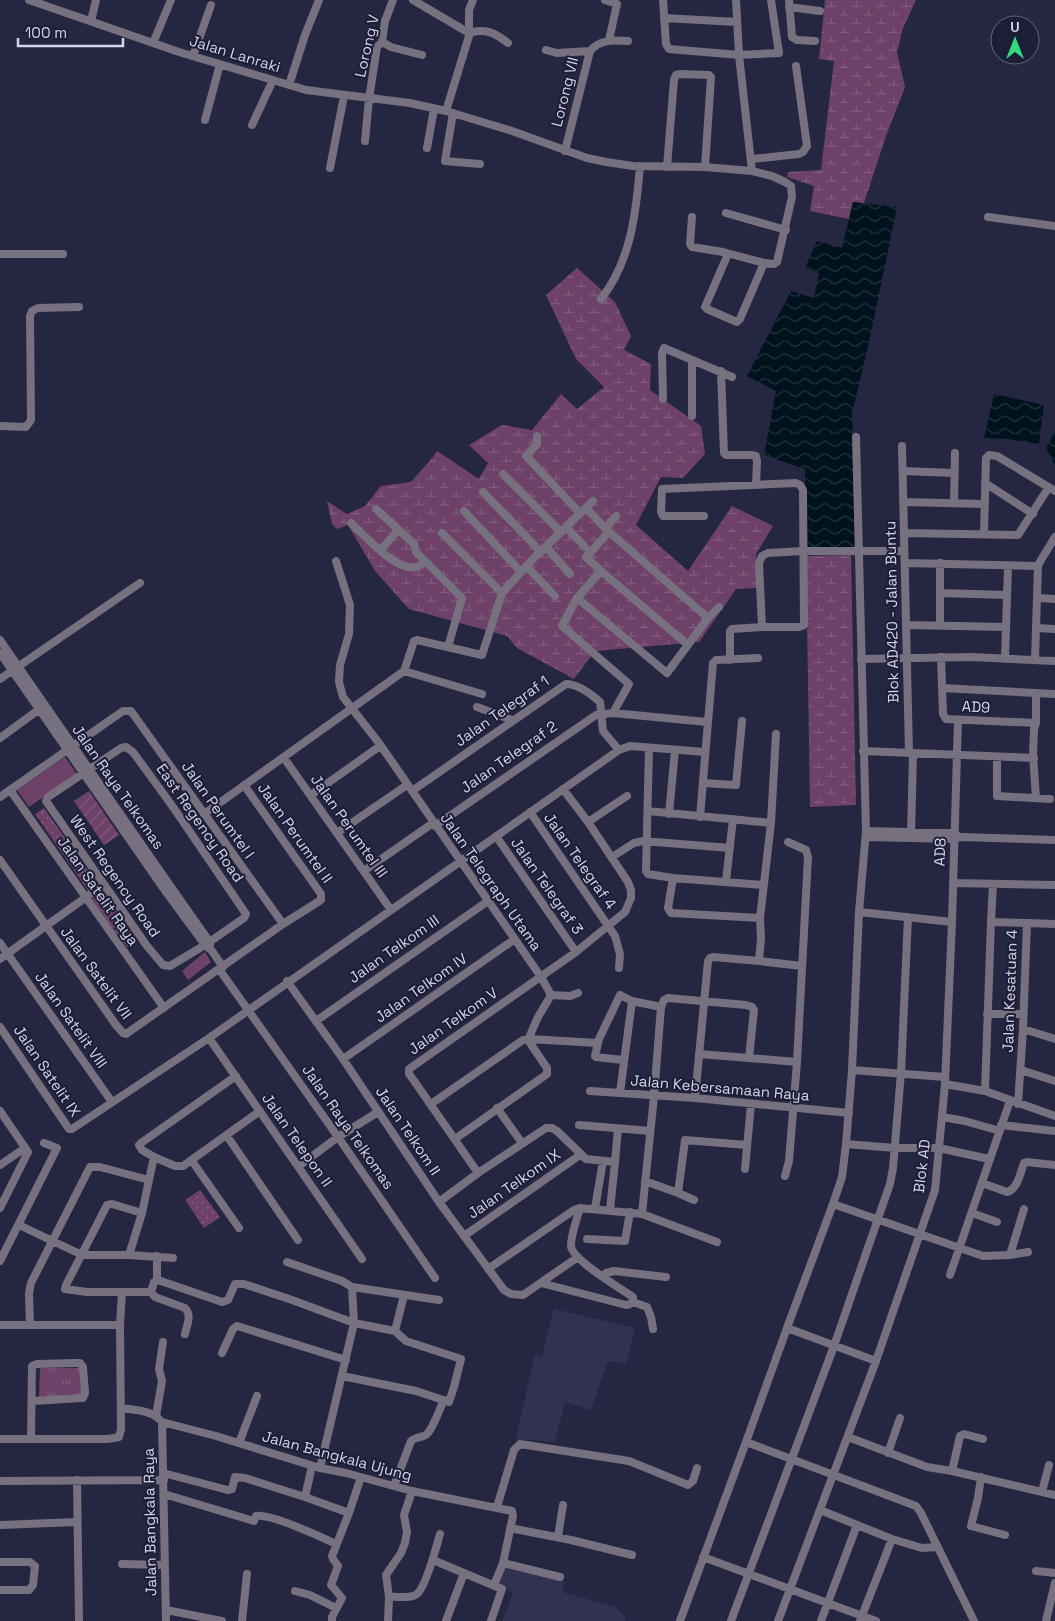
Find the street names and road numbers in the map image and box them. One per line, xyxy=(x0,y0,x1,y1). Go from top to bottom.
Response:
street label: Lorong V xyxy=(350,13,383,79)
street label: Jalan Lanraki xyxy=(187,31,283,76)
street label: Lorong VII xyxy=(547,55,582,129)
street label: Blok AD420 - Jalan Buntu xyxy=(880,521,903,703)
street label: Jalan Telegraf 1 xyxy=(451,671,553,750)
street label: AD9 xyxy=(961,696,991,717)
street label: Jalan Telegraf 2 xyxy=(457,716,561,797)
street label: Jalan Raya Telkomas xyxy=(68,721,169,853)
street label: Jalan Perumtel I xyxy=(178,757,259,862)
street label: East Regency Road xyxy=(152,760,248,886)
street label: Jalan Perumtel III xyxy=(307,770,392,881)
street label: Jalan Perumtel II xyxy=(254,779,337,887)
street label: Jalan Telegraph Utama xyxy=(437,809,547,955)
street label: Jalan Telegraf 4 xyxy=(540,809,621,913)
street label: West Regency Road xyxy=(66,811,165,941)
street label: Jalan Satelit Raya xyxy=(54,832,143,949)
street label: Jalan Telegraf 3 xyxy=(507,834,588,938)
street label: AD8 xyxy=(930,837,949,867)
street label: Jalan Telkom III xyxy=(345,910,443,987)
street label: Jalan Satelit VII xyxy=(56,923,136,1023)
street label: Jalan Kesatuan 4 xyxy=(998,929,1021,1053)
street label: Jalan Telkom IV xyxy=(371,949,471,1027)
street label: Jalan Satelit VIII xyxy=(31,968,112,1072)
street label: Jalan Telkom V xyxy=(404,983,501,1058)
street label: Jalan Satelit IX xyxy=(10,1021,85,1121)
street label: Jalan Raya Telkomas xyxy=(298,1061,399,1193)
street label: Jalan Kebersamaan Raya xyxy=(630,1070,811,1105)
street label: Jalan Telkom II xyxy=(372,1083,445,1179)
street label: Jalan Telepon II xyxy=(258,1089,337,1190)
street label: Blok AD xyxy=(909,1138,934,1194)
street label: Jalan Telkom IX xyxy=(464,1144,564,1223)
street label: Jalan Bangkala Ujung xyxy=(260,1426,414,1485)
street label: Jalan Bangkala Raya xyxy=(139,1447,160,1596)

